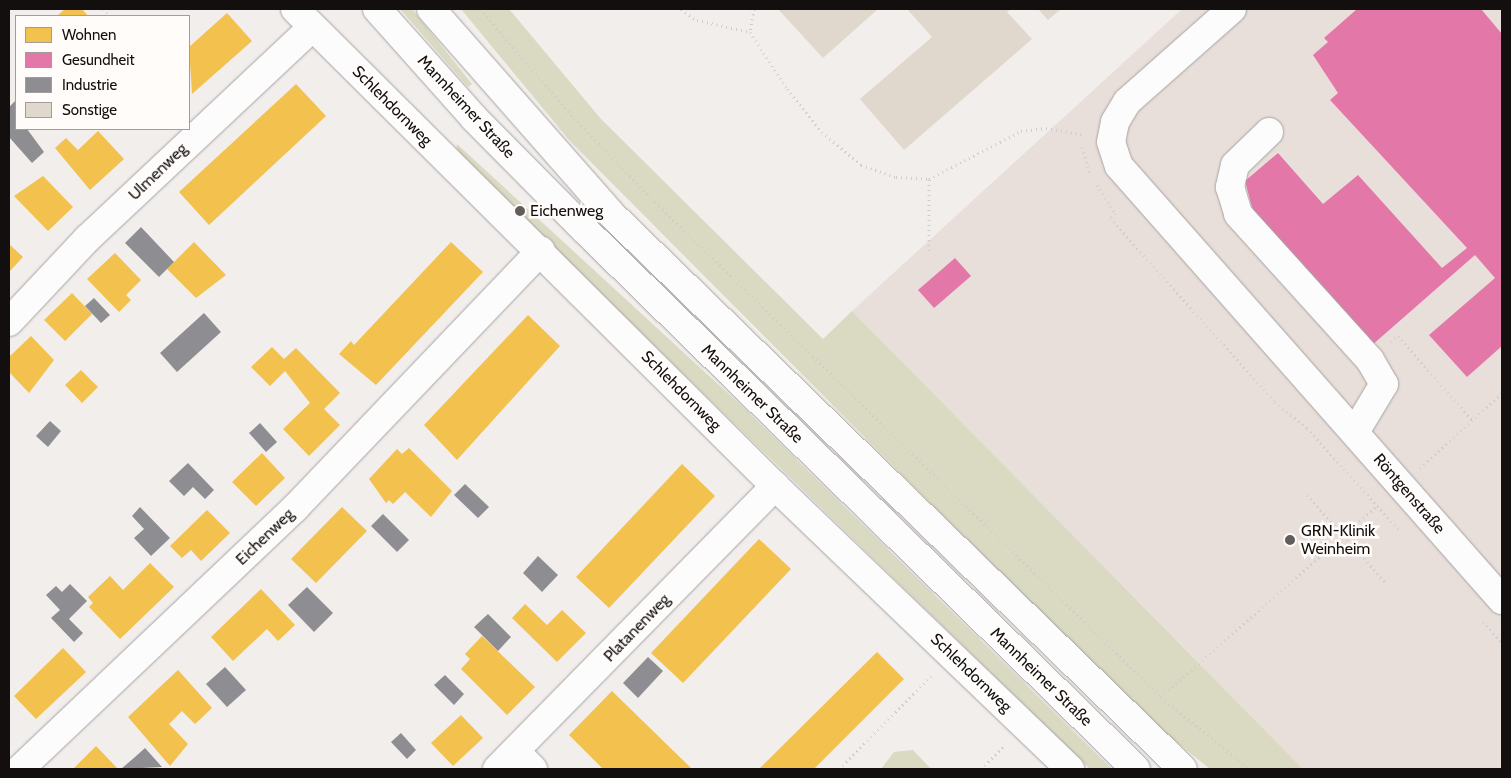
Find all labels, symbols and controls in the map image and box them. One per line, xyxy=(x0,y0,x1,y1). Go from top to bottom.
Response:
legend xyxy=(15,15,190,130)
text: Wohnen xyxy=(62,26,116,44)
text: Gesundheit xyxy=(62,51,135,69)
street label: Mannheimer Straße xyxy=(413,51,519,163)
street label: Schlehdornweg xyxy=(348,62,436,150)
text: Industrie xyxy=(62,76,117,94)
text: Sonstige xyxy=(62,101,117,119)
street label: Ulmenweg xyxy=(125,139,191,205)
place label: Eichenweg xyxy=(530,201,603,221)
marker: Eichenweg xyxy=(514,205,526,217)
street label: Mannheimer Straße xyxy=(697,341,807,447)
street label: Schlehdornweg xyxy=(637,347,725,435)
street label: Röntgenstraße xyxy=(1369,450,1449,538)
street label: Eichenweg xyxy=(232,505,298,569)
place label: GRN-Klinik Weinheim xyxy=(1301,521,1375,559)
marker: GRN-Klinik Weinheim xyxy=(1283,533,1297,547)
street label: Platanenweg xyxy=(600,590,674,666)
street label: Mannheimer Straße xyxy=(986,624,1096,730)
street label: Schlehdornweg xyxy=(927,630,1015,716)

